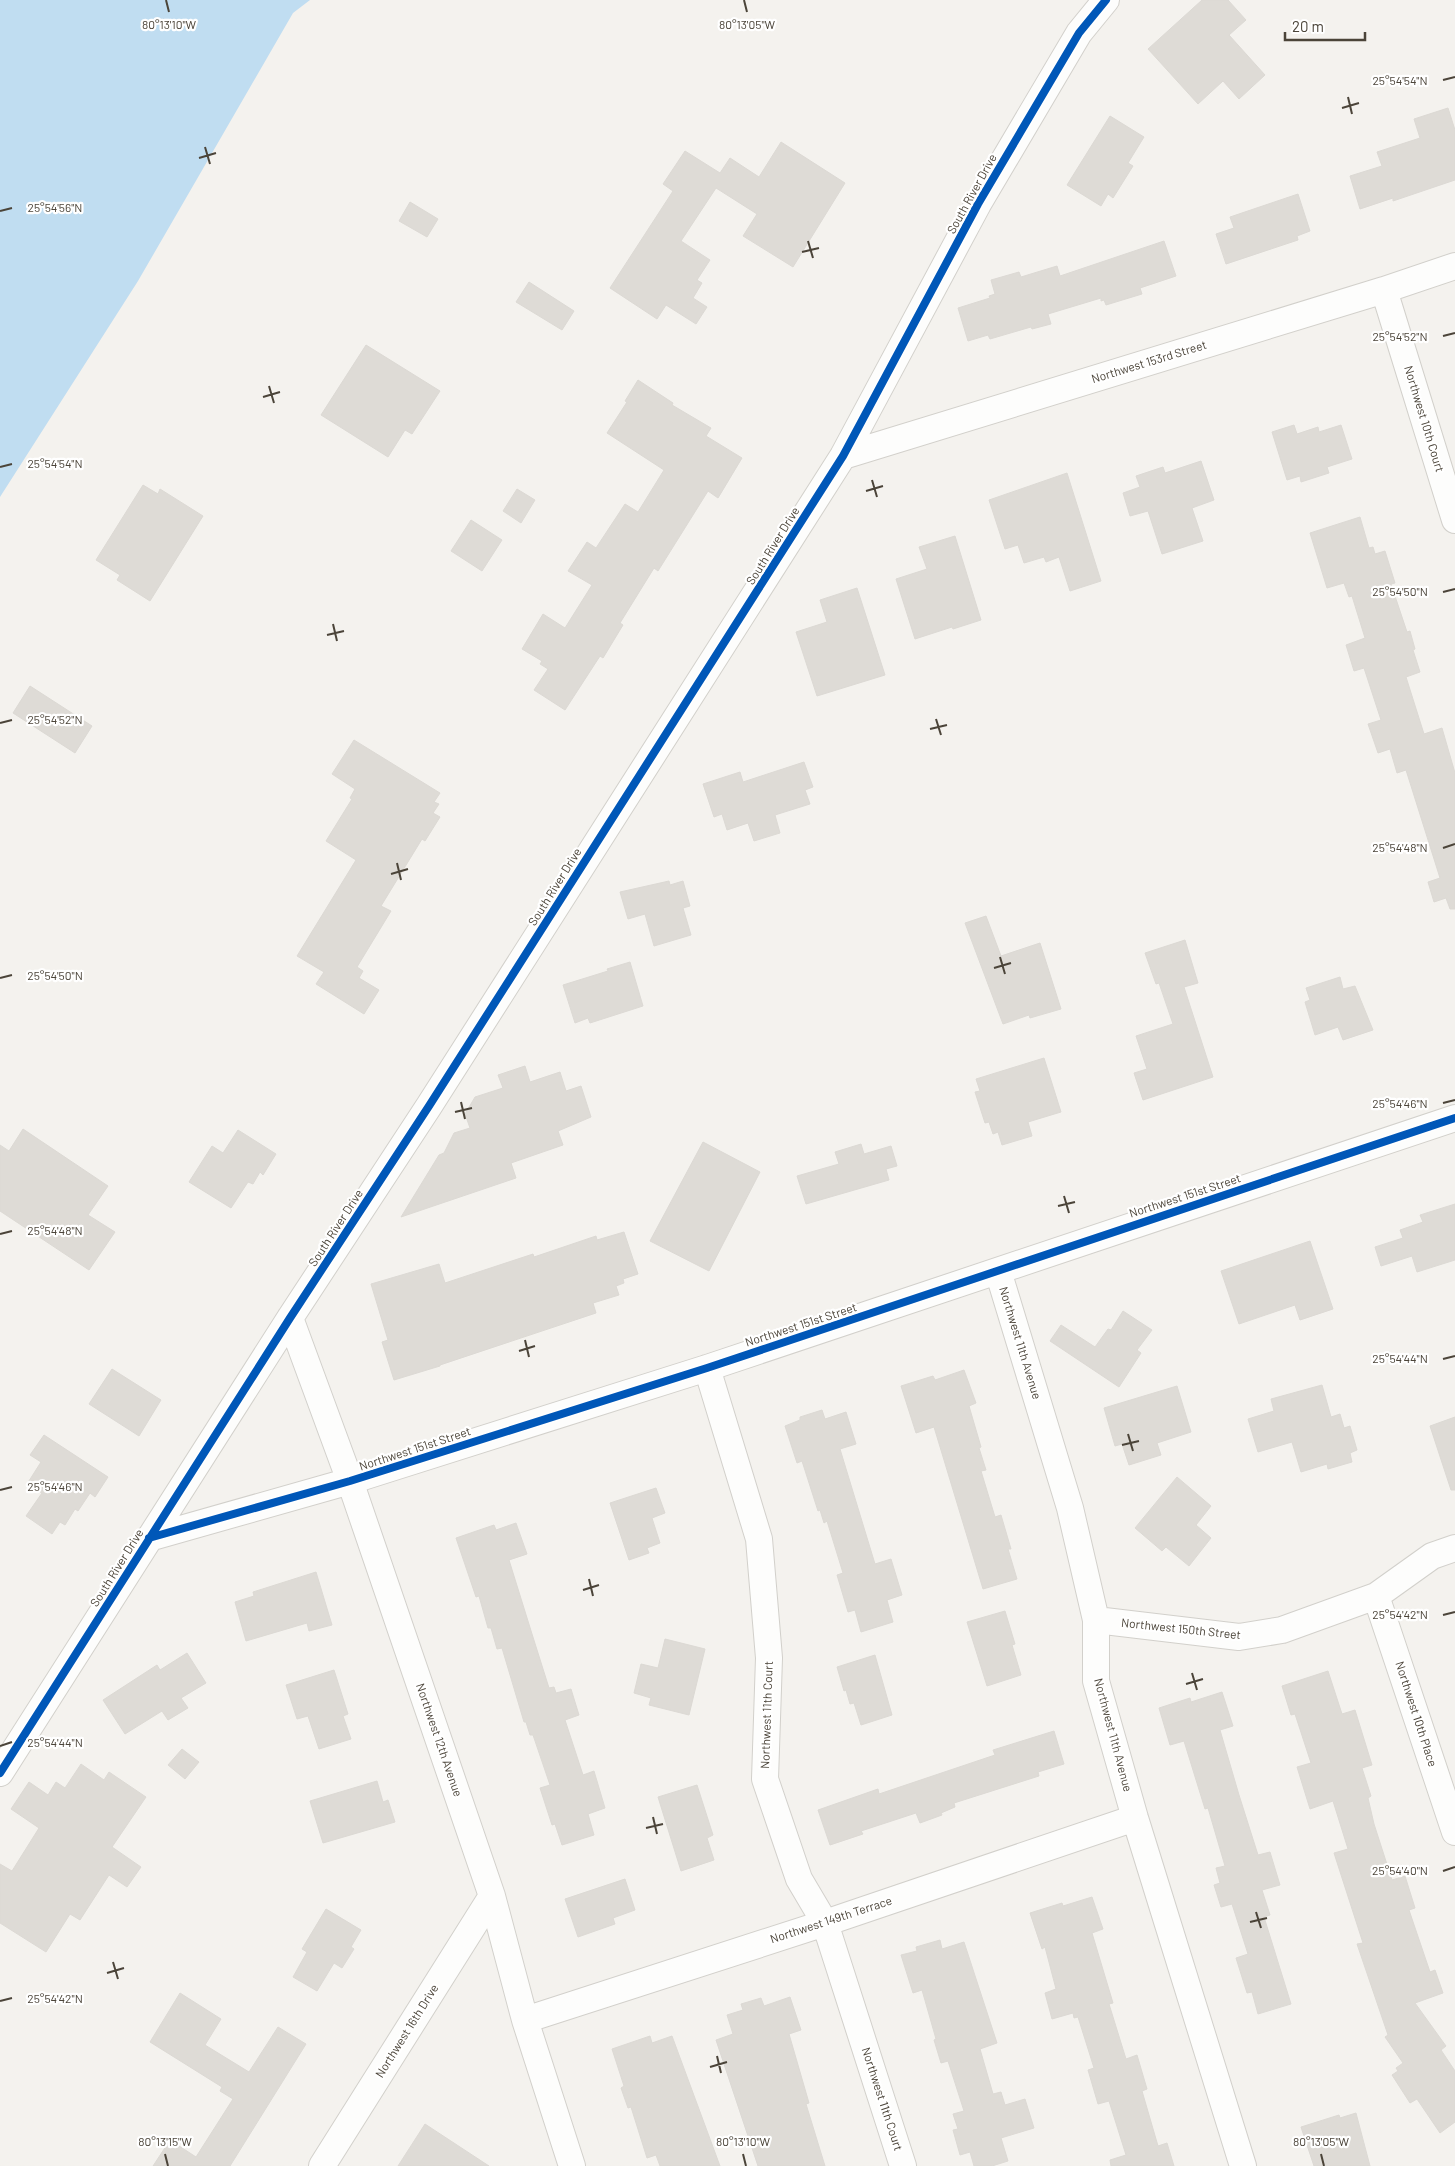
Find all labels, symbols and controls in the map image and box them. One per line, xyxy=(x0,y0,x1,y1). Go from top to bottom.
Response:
scale bar xyxy=(1285,10,1365,42)
text: 80°13'10"W xyxy=(142,17,197,31)
text: 80°13'05"W xyxy=(719,17,776,31)
text: 20 m xyxy=(1292,17,1324,35)
text: 25°54'54"N xyxy=(1372,73,1428,87)
street label: South River Drive xyxy=(943,151,999,236)
text: 25°54'56"N xyxy=(28,200,82,214)
text: 25°54'52"N xyxy=(1372,329,1428,343)
street label: Northwest 153rd Street xyxy=(1089,337,1208,385)
street label: Northwest 10th Court xyxy=(1402,364,1448,474)
text: 25°54'54"N xyxy=(27,456,83,470)
street label: South River Drive xyxy=(743,504,802,587)
text: 25°54'50"N xyxy=(1372,584,1428,598)
text: 25°54'52"N xyxy=(27,712,83,726)
text: 25°54'48"N xyxy=(1372,840,1428,854)
street label: South River Drive xyxy=(525,845,584,928)
text: 25°54'50"N xyxy=(27,968,83,982)
text: 25°54'46"N xyxy=(1372,1096,1428,1110)
street label: Northwest 151st Street xyxy=(1127,1170,1242,1220)
street label: South River Drive xyxy=(305,1186,365,1269)
text: 25°54'48"N xyxy=(27,1223,83,1237)
street label: Northwest 11th Avenue xyxy=(997,1285,1045,1401)
street label: Northwest 151st Street xyxy=(743,1299,858,1349)
text: 25°54'44"N xyxy=(1372,1351,1428,1365)
street label: Northwest 151st Street xyxy=(357,1423,472,1473)
text: 25°54'46"N xyxy=(27,1479,83,1493)
street label: South River Drive xyxy=(87,1526,146,1609)
text: 25°54'42"N xyxy=(1372,1607,1428,1621)
street label: Northwest 150th Street xyxy=(1121,1615,1242,1641)
street label: Northwest 10th Place xyxy=(1393,1659,1441,1768)
street label: Northwest 11th Court xyxy=(757,1661,775,1769)
street label: Northwest 11th Avenue xyxy=(1092,1676,1136,1793)
street label: Northwest 12th Avenue xyxy=(414,1681,466,1798)
text: 25°54'44"N xyxy=(27,1735,83,1749)
text: 25°54'40"N xyxy=(1372,1863,1428,1877)
street label: Northwest 149th Terrace xyxy=(768,1893,893,1945)
street label: Northwest 16th Drive xyxy=(372,1981,441,2080)
text: 25°54'42"N xyxy=(27,1991,83,2005)
street label: Northwest 11th Court xyxy=(860,2045,906,2152)
text: 80°13'15"W xyxy=(138,2134,192,2148)
text: 80°13'10"W xyxy=(716,2134,771,2148)
text: 80°13'05"W xyxy=(1293,2134,1350,2148)

